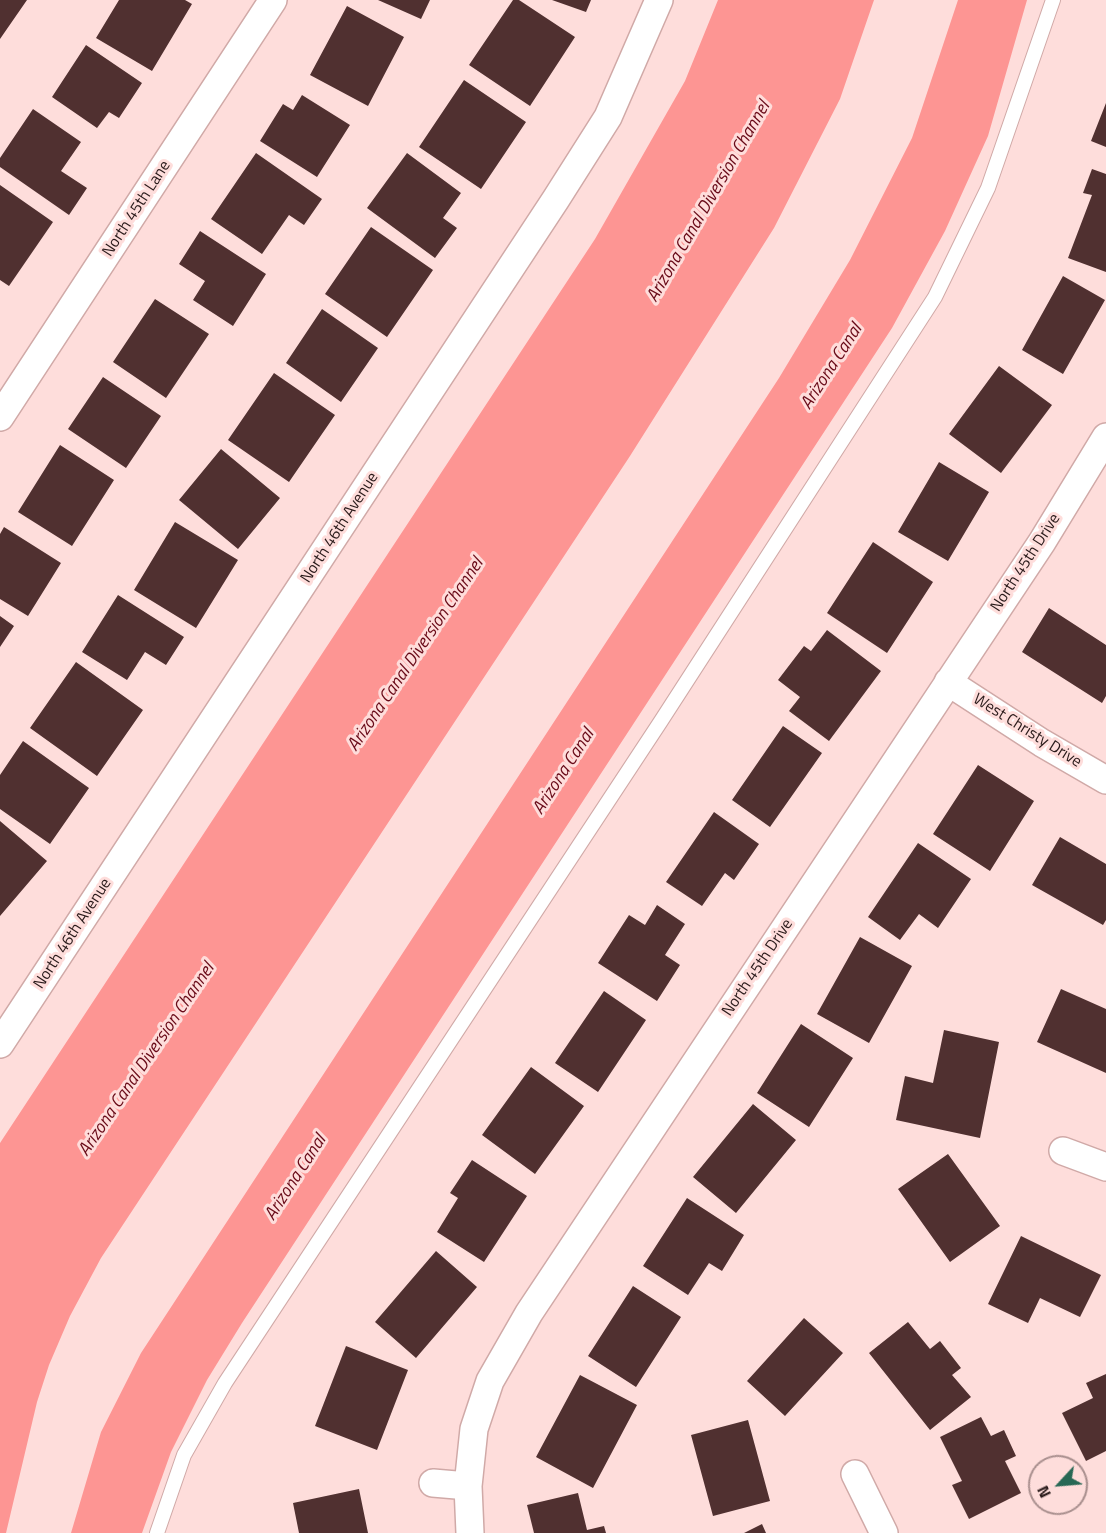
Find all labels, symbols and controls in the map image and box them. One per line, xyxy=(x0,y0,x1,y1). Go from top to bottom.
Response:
water label: Arizona Canal Diversion Channel xyxy=(643,98,775,306)
street label: North 45th Lane xyxy=(99,157,175,261)
water label: Arizona Canal xyxy=(796,320,868,414)
street label: North 46th Avenue xyxy=(297,469,383,587)
street label: North 45th Drive xyxy=(987,510,1065,616)
water label: Arizona Canal Diversion Channel xyxy=(343,554,489,756)
street label: West Christy Drive xyxy=(969,690,1085,772)
water label: Arizona Canal xyxy=(528,725,600,819)
street label: North 46th Avenue xyxy=(30,875,116,993)
street label: North 45th Drive xyxy=(718,916,798,1020)
water label: Arizona Canal Diversion Channel xyxy=(74,959,220,1161)
water label: Arizona Canal xyxy=(260,1131,332,1225)
north arrow xyxy=(1028,1455,1088,1515)
text: N xyxy=(1030,1482,1057,1502)

